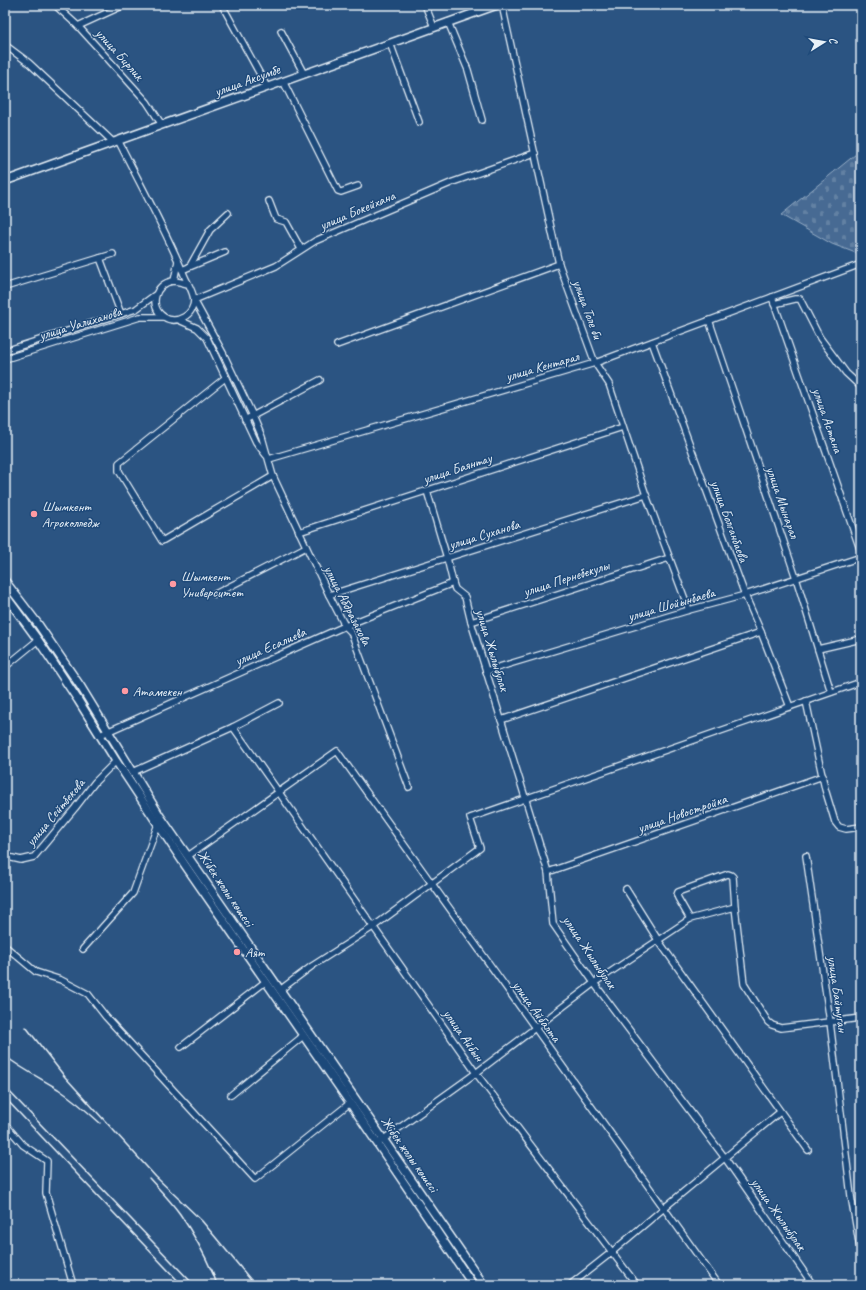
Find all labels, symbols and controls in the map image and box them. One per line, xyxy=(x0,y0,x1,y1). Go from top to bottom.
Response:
north arrow xyxy=(804,22,844,62)
street label: улица Бирлик xyxy=(91,24,149,85)
text: С xyxy=(826,36,842,46)
street label: улица Аксумбе xyxy=(211,60,284,101)
street label: улица Бокейхана xyxy=(316,186,399,234)
street label: улица Толе би xyxy=(569,276,607,343)
street label: улица Уалиханова xyxy=(36,303,125,344)
street label: улица Кентарал xyxy=(503,348,582,385)
street label: улица Астана xyxy=(808,385,847,456)
street label: улица Баянтау xyxy=(420,449,495,488)
street label: улица Мынарал xyxy=(762,463,803,542)
street label: улица Болганбаева xyxy=(707,477,753,566)
place label: Шымкент Агроколледж xyxy=(42,498,100,531)
marker: Шымкент Агроколледж xyxy=(29,509,39,519)
street label: улица Суханова xyxy=(446,515,522,554)
street label: улица Пернебекулы xyxy=(520,556,613,601)
street label: улица Абдразакова xyxy=(320,561,375,649)
place label: Шымкент Университет xyxy=(181,568,244,601)
marker: Шымкент Университет xyxy=(168,579,178,589)
street label: улица Шойынбаева xyxy=(625,584,718,625)
street label: улица Жылыбулак xyxy=(472,606,513,694)
street label: улица Есалиева xyxy=(231,623,309,670)
place label: Атамекен xyxy=(133,683,183,700)
marker: Атамекен xyxy=(120,686,130,696)
street label: улица Сейтбекова xyxy=(22,774,89,850)
street label: улица Новостройка xyxy=(634,790,730,837)
street label: Жібек жолы көшесі xyxy=(194,847,259,932)
street label: улица Жылыбулак xyxy=(558,911,621,993)
place label: Аят xyxy=(245,944,265,961)
marker: Аят xyxy=(232,947,242,957)
street label: улица Байтуган xyxy=(824,954,851,1034)
street label: улица Айбалта xyxy=(508,977,565,1046)
street label: улица Айбын xyxy=(439,1005,488,1066)
street label: Жібек жолы көшесі xyxy=(377,1113,443,1197)
street label: улица Жылыбулак xyxy=(747,1174,810,1255)

